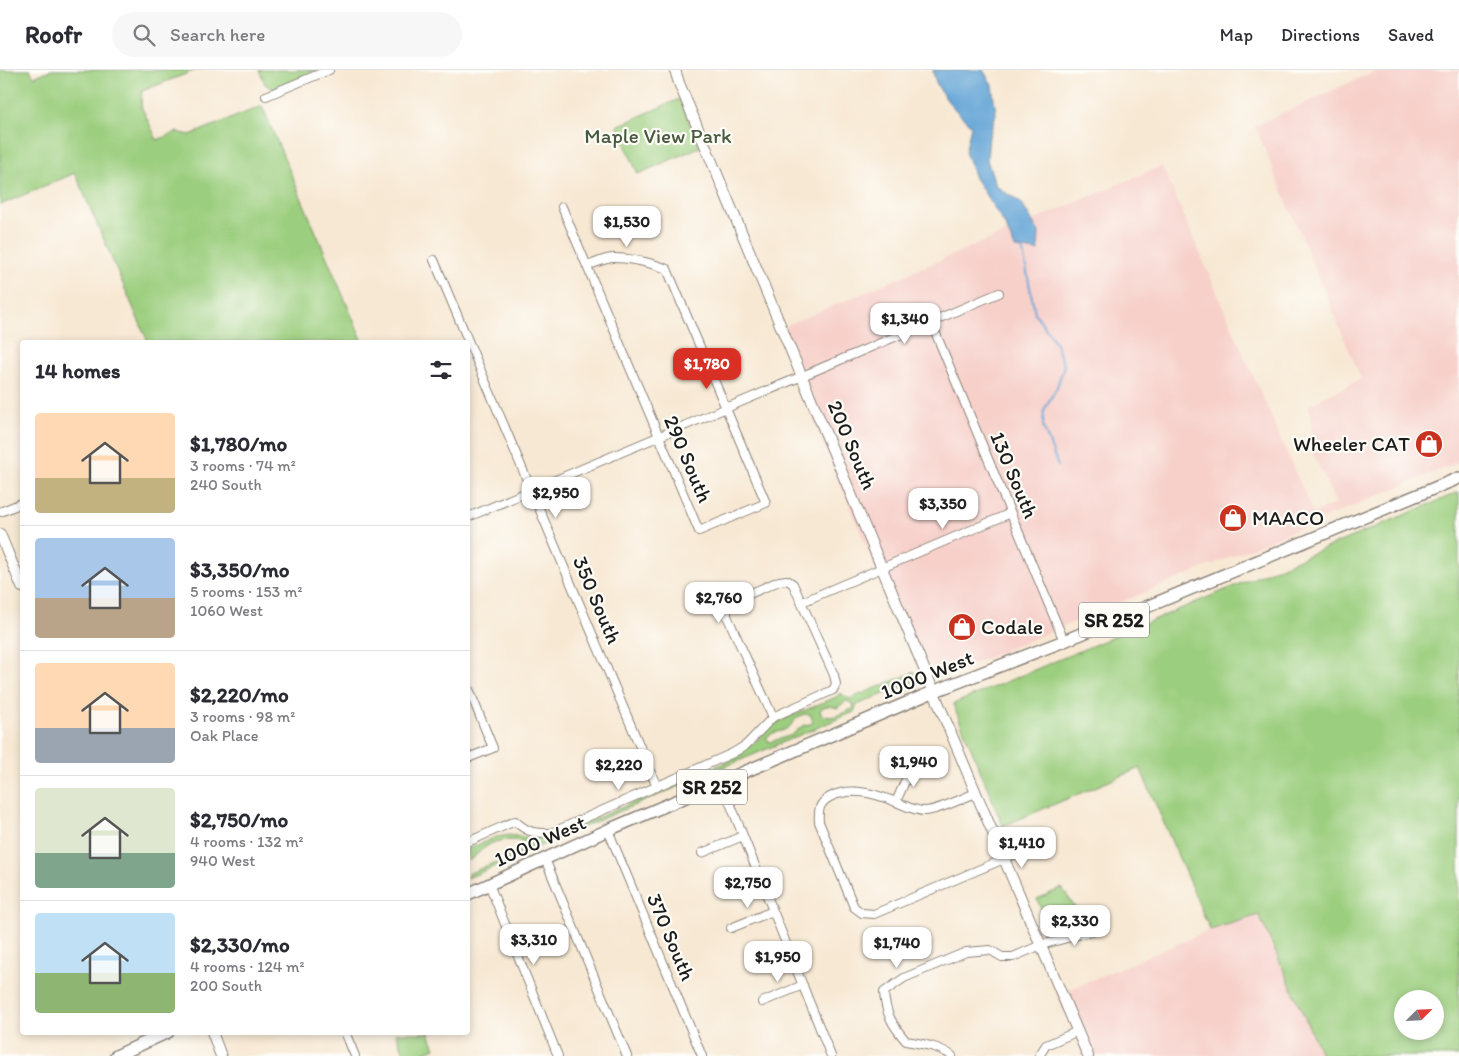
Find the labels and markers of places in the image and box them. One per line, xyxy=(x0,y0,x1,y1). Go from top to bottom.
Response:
pin: $1,530 xyxy=(586,206,668,248)
pin: $1,340 xyxy=(864,302,946,345)
pin: $1,780 xyxy=(666,348,748,390)
shop icon: Wheeler CAT xyxy=(1414,429,1444,459)
place label: Wheeler CAT xyxy=(1293,431,1410,456)
pin: $2,950 xyxy=(515,476,597,519)
pin: $3,350 xyxy=(902,488,984,530)
shop icon: MAACO xyxy=(1218,503,1248,533)
place label: MAACO xyxy=(1252,505,1324,530)
pin: $2,760 xyxy=(678,582,760,624)
shop icon: Codale xyxy=(947,612,977,642)
place label: Codale xyxy=(981,614,1043,639)
pin: $1,940 xyxy=(873,746,955,788)
pin: $2,220 xyxy=(578,748,660,791)
pin: $1,410 xyxy=(981,826,1063,869)
pin: $2,750 xyxy=(707,866,789,909)
pin: $2,330 xyxy=(1034,904,1116,947)
pin: $3,310 xyxy=(493,924,575,966)
pin: $1,740 xyxy=(856,926,938,969)
pin: $1,950 xyxy=(737,940,819,983)

